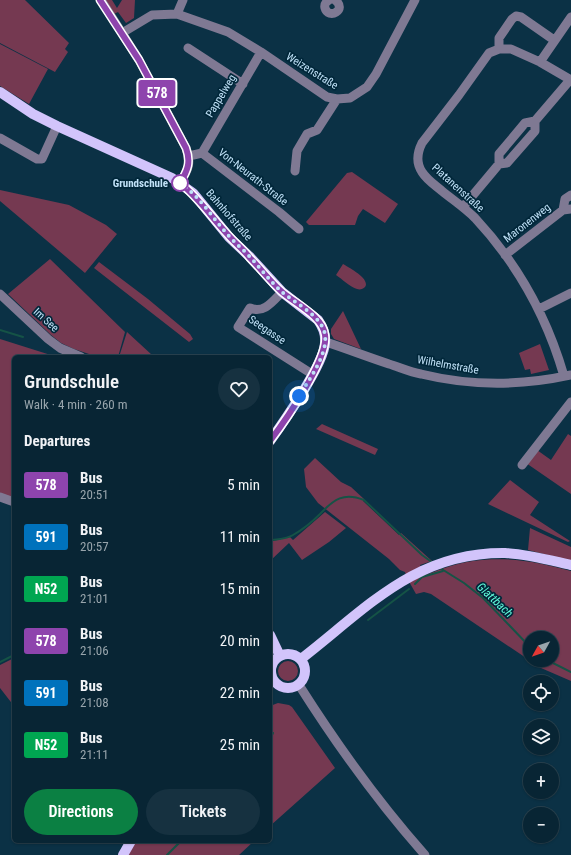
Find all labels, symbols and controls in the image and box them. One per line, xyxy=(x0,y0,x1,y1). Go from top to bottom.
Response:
street label: Weizenstraße xyxy=(284,50,340,92)
street label: Pappelweg xyxy=(203,72,239,120)
line badge: 578 xyxy=(134,80,180,106)
text: 578 xyxy=(146,85,168,101)
street label: Von-Neurath-Straße xyxy=(216,146,290,208)
street label: Platanenstraße xyxy=(429,161,487,215)
marker: Grundschule xyxy=(171,174,189,192)
place label: Grundschule xyxy=(113,177,168,190)
street label: Bahnhofstraße xyxy=(203,187,255,243)
street label: Maronenweg xyxy=(501,201,553,245)
street label: Im See xyxy=(31,305,61,335)
street label: Seegasse xyxy=(246,313,288,347)
street label: Wilhelmstraße xyxy=(416,353,480,377)
button: heart xyxy=(218,368,260,410)
text: Grundschule xyxy=(24,370,119,393)
your location xyxy=(289,386,309,406)
text: Walk · 4 min · 260 m xyxy=(24,397,128,412)
text: Departures xyxy=(24,432,90,450)
text: Bus xyxy=(80,469,103,487)
text: 5 min xyxy=(227,476,260,494)
text: 578 xyxy=(35,477,57,493)
text: 20:51 xyxy=(80,487,109,502)
text: Bus xyxy=(80,521,103,539)
text: 11 min xyxy=(220,528,260,546)
text: 591 xyxy=(35,529,57,545)
text: 20:57 xyxy=(80,539,109,554)
text: Bus xyxy=(80,573,103,591)
text: 15 min xyxy=(220,580,260,598)
water label: Glattbach xyxy=(474,580,516,620)
text: N52 xyxy=(35,581,57,597)
text: 21:01 xyxy=(80,591,109,606)
text: Bus xyxy=(80,625,103,643)
north arrow xyxy=(523,631,559,667)
map controls xyxy=(523,631,559,843)
text: 20 min xyxy=(220,632,260,650)
text: 578 xyxy=(35,633,57,649)
text: 21:06 xyxy=(80,643,109,658)
button: locate xyxy=(523,675,559,711)
text: Bus xyxy=(80,677,103,695)
text: 22 min xyxy=(220,684,260,702)
text: 591 xyxy=(35,685,57,701)
text: 21:08 xyxy=(80,695,109,710)
button: layers xyxy=(523,719,559,755)
text: Bus xyxy=(80,729,103,747)
text: 25 min xyxy=(220,736,260,754)
text: N52 xyxy=(35,737,57,753)
text: 21:11 xyxy=(80,747,109,762)
button: + xyxy=(523,763,559,799)
button: Directions xyxy=(24,789,138,835)
button: Tickets xyxy=(146,789,260,835)
button: − xyxy=(523,807,559,843)

